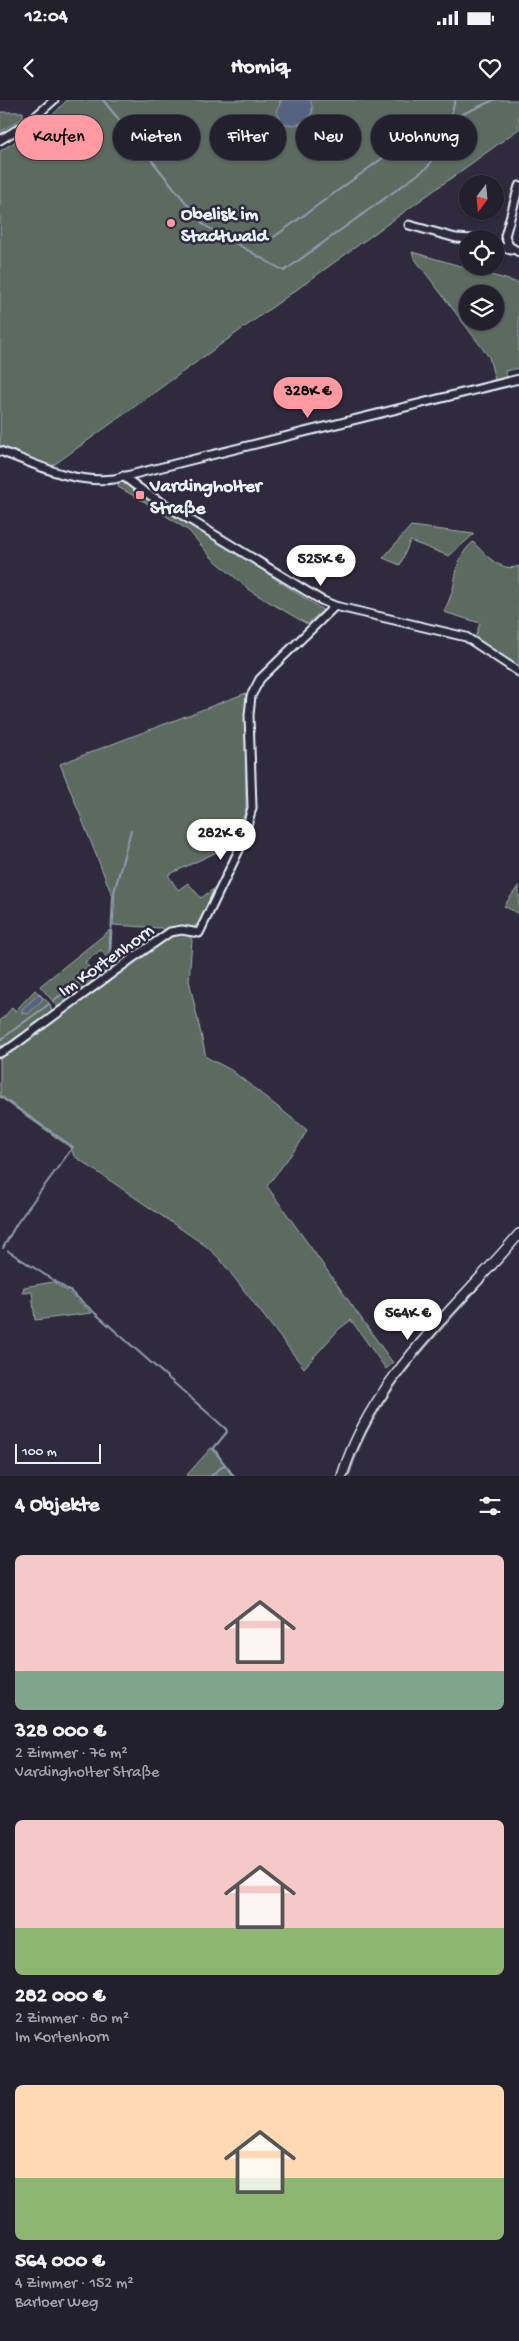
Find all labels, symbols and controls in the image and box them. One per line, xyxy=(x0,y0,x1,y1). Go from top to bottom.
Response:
text: 12:04 xyxy=(25,6,68,29)
icon: back xyxy=(15,54,43,82)
icon: heart xyxy=(476,54,504,82)
text: Homiq xyxy=(231,55,288,81)
chip: Kaufen xyxy=(15,115,103,160)
chip: Mieten xyxy=(113,115,200,160)
chip: Filter xyxy=(210,115,286,160)
chip: Neu xyxy=(296,115,361,160)
chip: Wohnung xyxy=(371,115,477,160)
north arrow xyxy=(459,175,504,220)
map controls xyxy=(459,175,504,330)
place label: Obelisk im Stadtwald xyxy=(181,204,269,249)
marker: Obelisk im Stadtwald xyxy=(165,217,177,229)
button: locate xyxy=(459,230,504,275)
button: layers xyxy=(459,285,504,330)
pin: 328K € xyxy=(267,376,349,419)
text: 328K € xyxy=(284,383,332,402)
place label: Vardingholter Straße xyxy=(149,476,264,521)
marker: Vardingholter Straße xyxy=(134,489,146,501)
pin: 525K € xyxy=(280,544,362,587)
text: 525K € xyxy=(298,551,344,570)
pin: 282K € xyxy=(180,818,262,861)
text: 282K € xyxy=(198,825,244,844)
street label: Im Kortenhorn xyxy=(55,920,159,1003)
pin: 564K € xyxy=(367,1298,449,1341)
text: 564K € xyxy=(385,1305,431,1324)
scale bar xyxy=(15,1441,101,1464)
text: 100 m xyxy=(22,1444,57,1461)
icon: filters xyxy=(476,1492,504,1520)
text: 4 Objekte xyxy=(15,1494,99,1519)
icon: home xyxy=(215,1587,305,1677)
text: 328 000 € xyxy=(15,1720,106,1745)
text: 2 Zimmer · 76 m² xyxy=(15,1745,128,1764)
text: Vardingholter Straße xyxy=(15,1764,159,1783)
icon: home xyxy=(215,1852,305,1942)
text: 282 000 € xyxy=(15,1985,105,2010)
text: 2 Zimmer · 80 m² xyxy=(15,2010,129,2029)
text: Im Kortenhorn xyxy=(15,2029,109,2048)
icon: home xyxy=(215,2117,305,2207)
text: 564 000 € xyxy=(15,2250,105,2275)
text: 4 Zimmer · 152 m² xyxy=(15,2275,134,2294)
text: Barloer Weg xyxy=(15,2294,98,2313)

